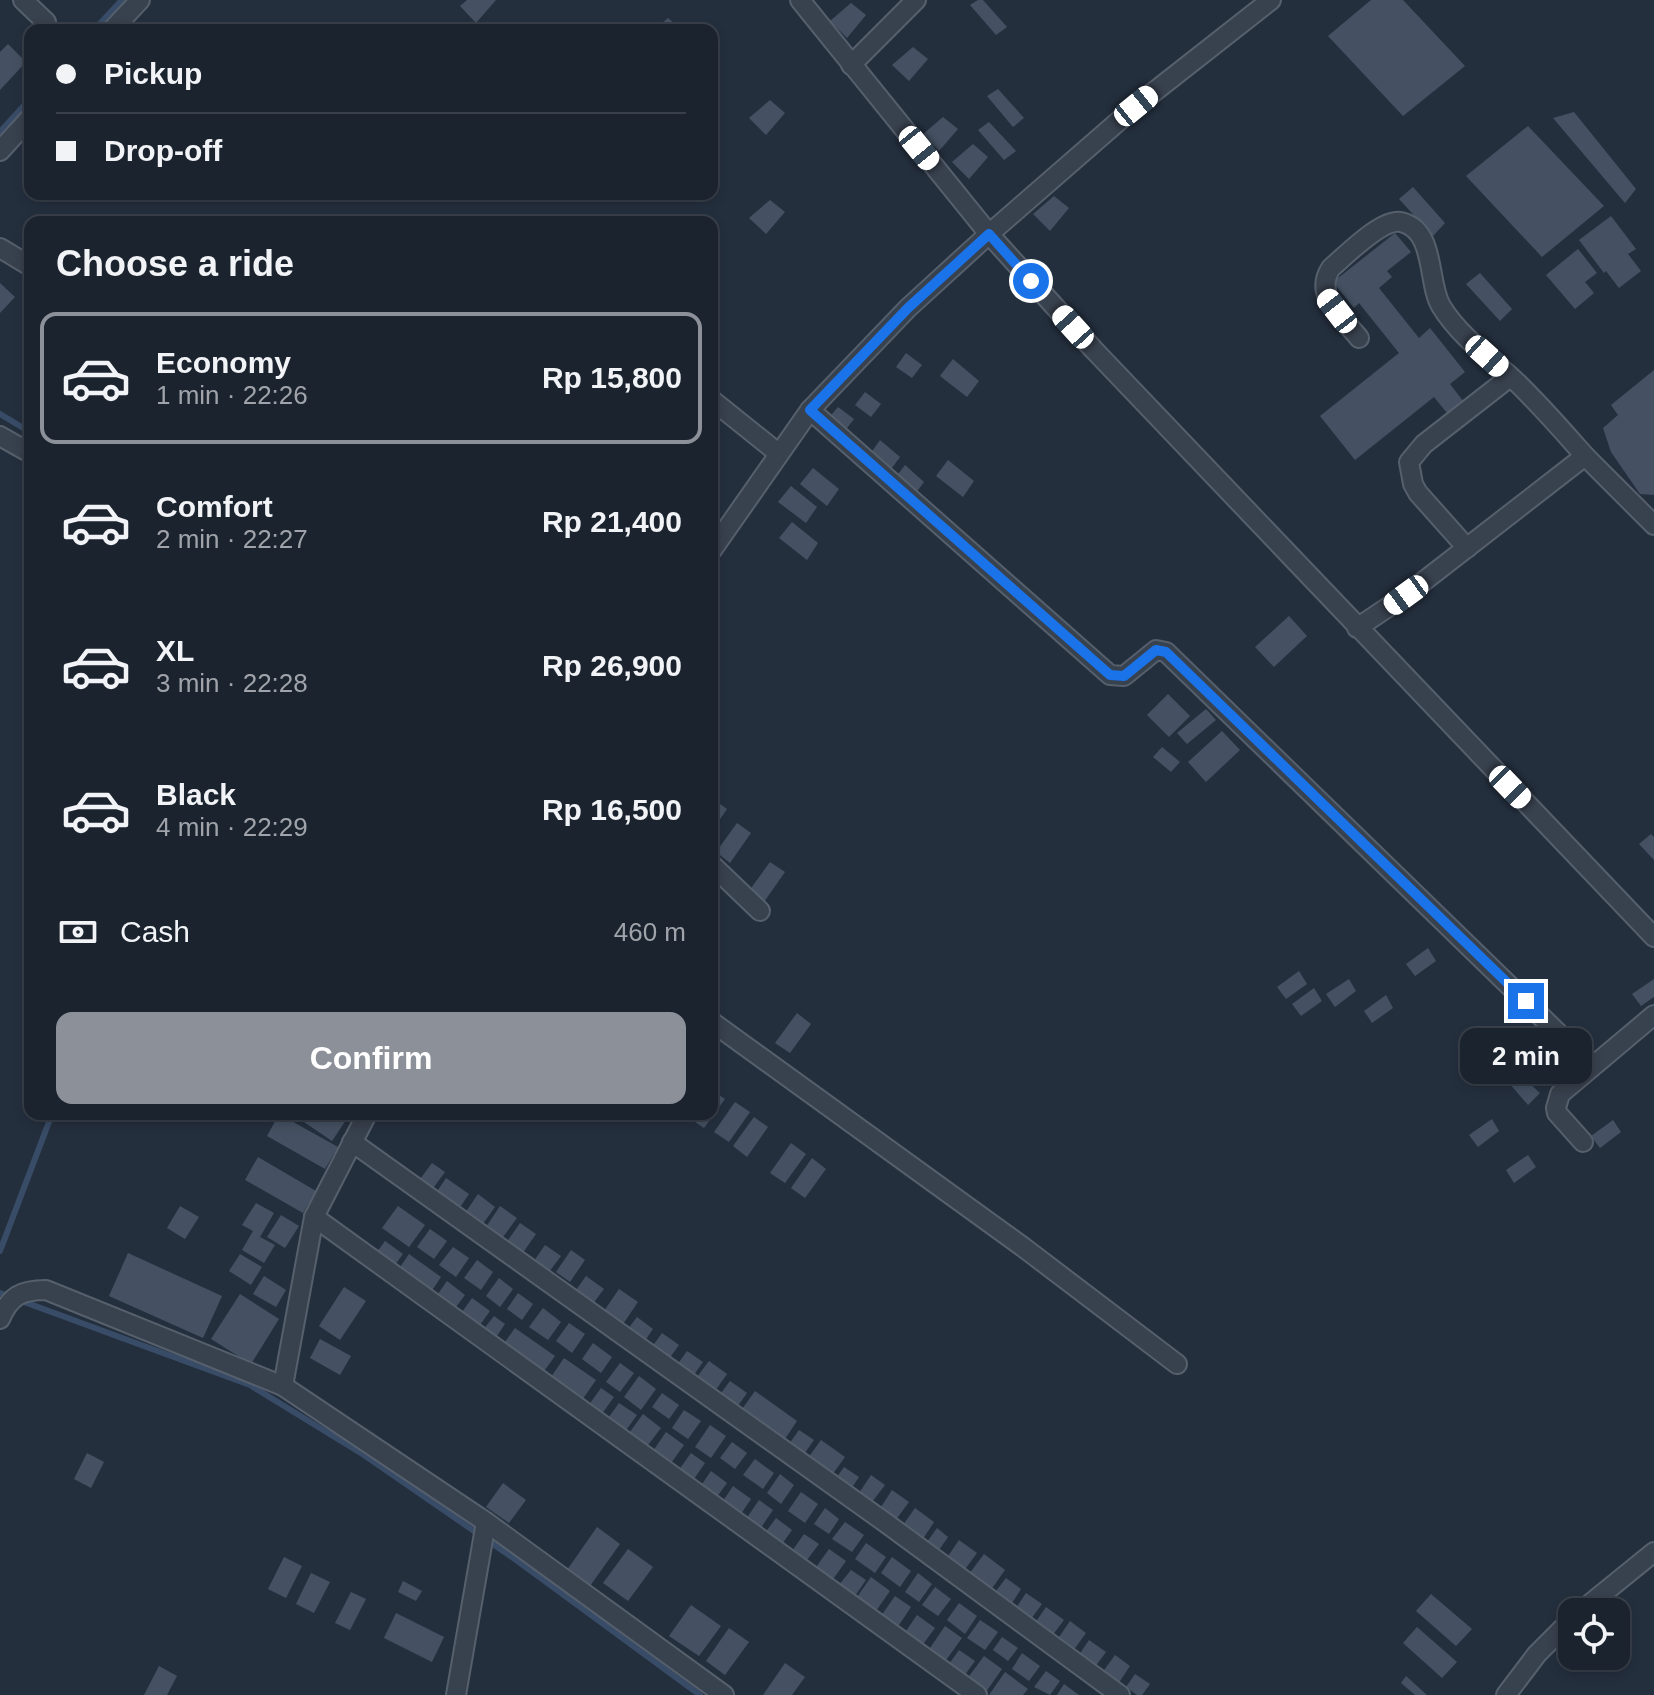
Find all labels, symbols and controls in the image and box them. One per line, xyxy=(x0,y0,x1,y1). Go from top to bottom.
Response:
text: Pickup xyxy=(104,57,202,90)
car xyxy=(1110,82,1162,130)
car xyxy=(895,122,943,174)
text: Drop-off xyxy=(104,134,222,167)
text: Choose a ride xyxy=(56,243,294,284)
route start xyxy=(1013,263,1049,299)
car xyxy=(1313,285,1361,337)
car xyxy=(1048,301,1098,353)
car xyxy=(1461,331,1513,381)
icon: car xyxy=(60,342,132,414)
text: Economy xyxy=(156,346,291,379)
text: Rp 15,800 xyxy=(542,361,682,394)
text: 1 min · 22:26 xyxy=(156,380,308,410)
icon: car xyxy=(60,486,132,558)
text: Comfort xyxy=(156,490,273,523)
text: Rp 21,400 xyxy=(542,505,682,538)
text: 2 min · 22:27 xyxy=(156,524,308,554)
car xyxy=(1380,571,1432,619)
icon: car xyxy=(60,630,132,702)
text: XL xyxy=(156,634,194,667)
text: Rp 26,900 xyxy=(542,649,682,682)
text: 3 min · 22:28 xyxy=(156,668,308,698)
car xyxy=(1485,761,1535,813)
icon: car xyxy=(60,774,132,846)
text: Black xyxy=(156,778,236,811)
text: Rp 16,500 xyxy=(542,793,682,826)
text: 4 min · 22:29 xyxy=(156,812,308,842)
icon: cash xyxy=(56,910,100,954)
text: Cash xyxy=(120,915,190,948)
text: 460 m xyxy=(614,917,686,947)
route end xyxy=(1508,983,1544,1019)
button: Confirm xyxy=(56,1012,686,1104)
callout: 2 min xyxy=(1460,1029,1592,1085)
text: 2 min xyxy=(1492,1041,1560,1071)
map controls xyxy=(1558,1598,1630,1670)
button: locate xyxy=(1558,1598,1630,1670)

